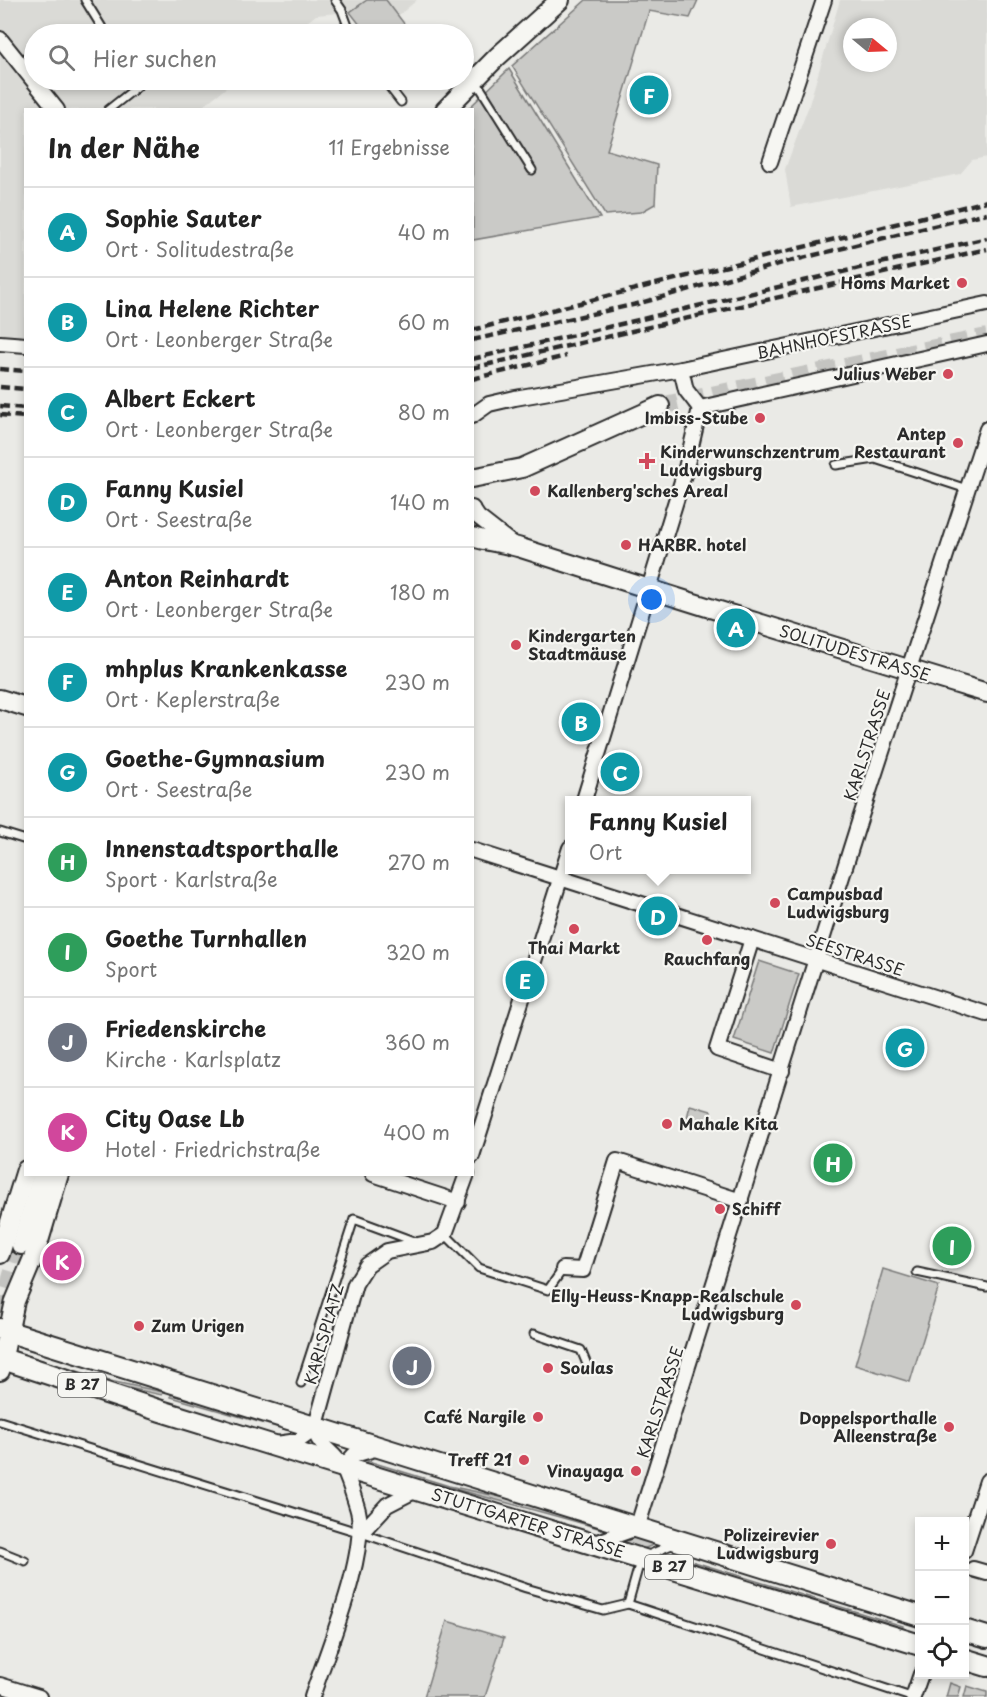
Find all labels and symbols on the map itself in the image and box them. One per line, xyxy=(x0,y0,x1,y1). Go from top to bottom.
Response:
north arrow xyxy=(843,18,897,72)
pin: F xyxy=(630,72,668,118)
place label: Homs Market xyxy=(841,270,950,294)
marker: Homs Market xyxy=(955,276,969,290)
street label: BAHNHOFSTRASSE xyxy=(754,308,914,364)
place label: Julius Weber xyxy=(834,361,937,385)
marker: Julius Weber xyxy=(941,367,955,381)
place label: Imbiss-Stube xyxy=(645,405,748,429)
marker: Imbiss-Stube xyxy=(753,411,767,425)
place label: Antep Restaurant xyxy=(854,421,946,463)
marker: Antep Restaurant xyxy=(951,436,965,450)
place label: Kinderwunschzentrum Ludwigsburg xyxy=(660,439,840,481)
marker: Kinderwunschzentrum Ludwigsburg xyxy=(638,452,656,470)
place label: Kallenberg'sches Areal xyxy=(547,478,728,502)
marker: Kallenberg'sches Areal xyxy=(528,484,542,498)
place label: HARBR. hotel xyxy=(638,532,746,556)
marker: HARBR. hotel xyxy=(619,538,633,552)
your location xyxy=(637,585,666,614)
pin: A xyxy=(716,606,756,650)
street label: SOLITUDESTRASSE xyxy=(777,618,934,686)
place label: Kindergarten Stadtmäuse xyxy=(528,623,636,665)
marker: Kindergarten Stadtmäuse xyxy=(509,638,523,652)
street label: KARLSTRASSE xyxy=(837,686,895,804)
pin: B xyxy=(562,700,600,744)
pin: C xyxy=(600,750,640,794)
place label: Campusbad Ludwigsburg xyxy=(787,881,889,923)
pin: D xyxy=(638,894,678,938)
marker: Campusbad Ludwigsburg xyxy=(768,896,782,910)
marker: Thai Markt xyxy=(567,922,581,936)
street label: SEESTRASSE xyxy=(803,927,908,981)
marker: Rauchfang xyxy=(700,933,714,947)
place label: Thai Markt xyxy=(528,935,621,959)
place label: Rauchfang xyxy=(664,946,751,970)
pin: E xyxy=(506,958,544,1002)
pin: G xyxy=(886,1026,924,1070)
place label: Mahale Kita xyxy=(679,1111,778,1135)
marker: Mahale Kita xyxy=(660,1117,674,1131)
pin: H xyxy=(814,1140,852,1186)
place label: Schiff xyxy=(732,1196,782,1220)
marker: Schiff xyxy=(713,1202,727,1216)
pin: I xyxy=(932,1224,972,1268)
pin: K xyxy=(42,1238,82,1284)
street label: KARLSPLATZ xyxy=(297,1281,349,1387)
place label: Elly-Heuss-Knapp-Realschule Ludwigsburg xyxy=(551,1283,784,1325)
marker: Elly-Heuss-Knapp-Realschule Ludwigsburg xyxy=(789,1298,803,1312)
place label: Zum Urigen xyxy=(151,1313,245,1337)
marker: Zum Urigen xyxy=(132,1319,146,1333)
street label: KARLSTRASSE xyxy=(630,1343,688,1461)
pin: J xyxy=(392,1344,432,1388)
place label: Soulas xyxy=(560,1355,614,1379)
marker: Soulas xyxy=(541,1361,555,1375)
road number: B 27 xyxy=(58,1373,106,1397)
place label: Café Nargile xyxy=(424,1404,526,1428)
place label: Doppelsporthalle Alleenstraße xyxy=(799,1405,937,1447)
marker: Café Nargile xyxy=(531,1410,545,1424)
marker: Doppelsporthalle Alleenstraße xyxy=(942,1420,956,1434)
place label: Treff 21 xyxy=(448,1447,512,1471)
marker: Treff 21 xyxy=(517,1453,531,1467)
place label: Vinayaga xyxy=(547,1458,624,1482)
marker: Vinayaga xyxy=(629,1464,643,1478)
street label: STUTTGARTER STRASSE xyxy=(429,1481,628,1563)
place label: Polizeirevier Ludwigsburg xyxy=(717,1522,820,1564)
marker: Polizeirevier Ludwigsburg xyxy=(824,1537,838,1551)
road number: B 27 xyxy=(645,1555,693,1579)

